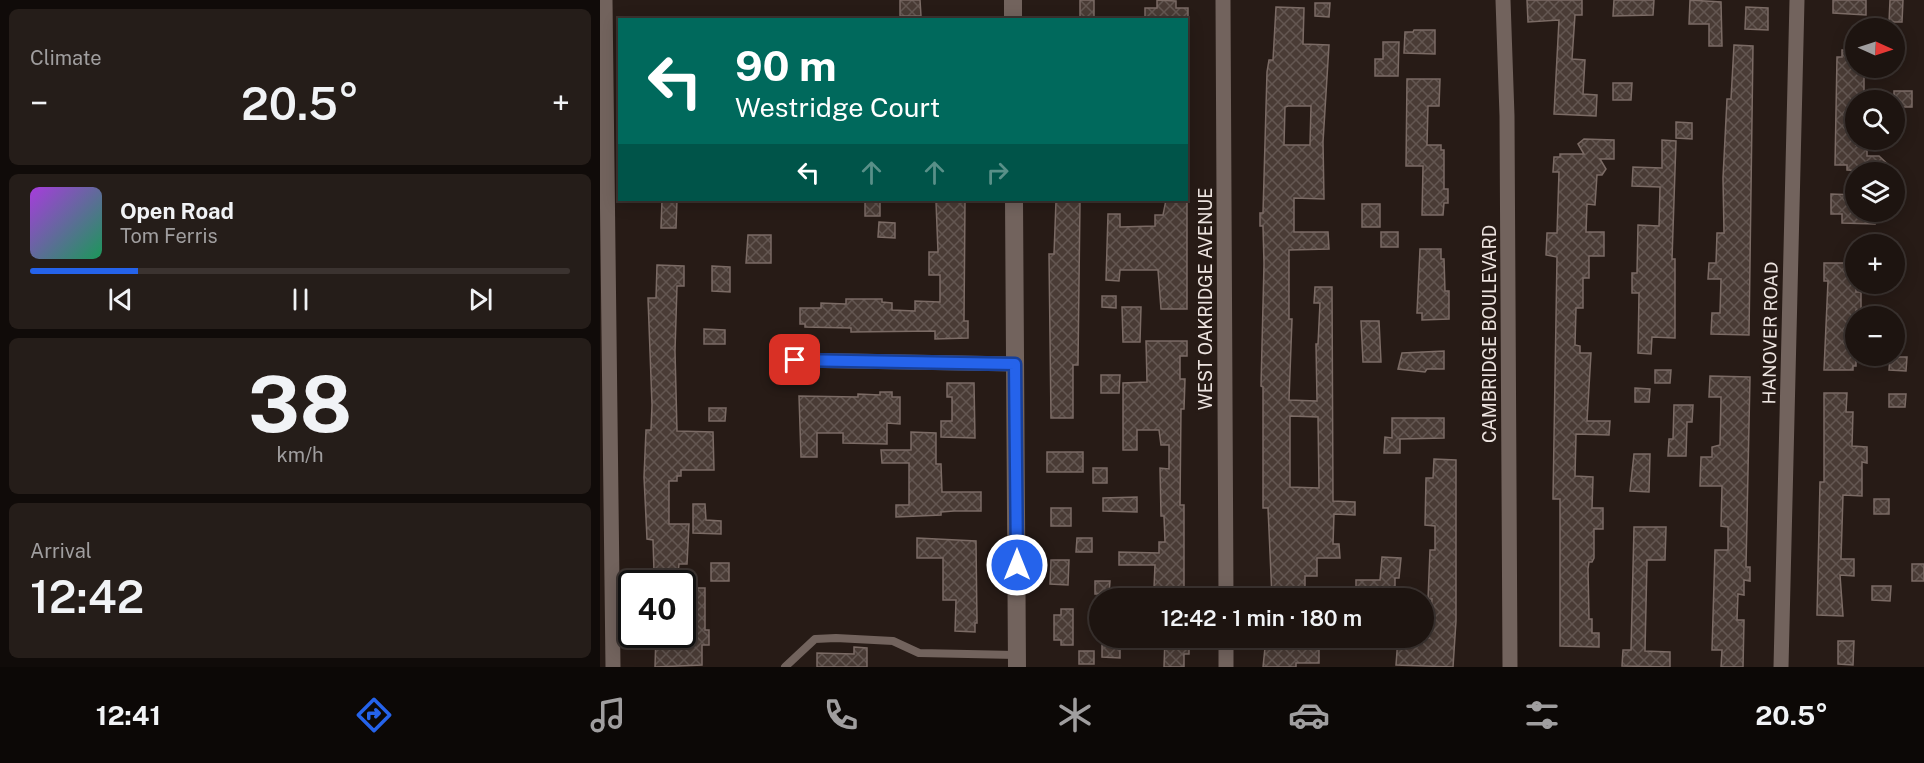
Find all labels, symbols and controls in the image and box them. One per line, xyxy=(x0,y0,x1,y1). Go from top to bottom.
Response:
north arrow xyxy=(1845,18,1905,78)
map controls xyxy=(1845,18,1905,366)
text: 90 m xyxy=(735,41,837,90)
icon: left xyxy=(636,42,714,120)
text: Climate xyxy=(30,46,102,70)
text: 20.5° xyxy=(241,77,359,130)
text: − xyxy=(30,84,48,122)
text: + xyxy=(552,84,570,122)
button: search xyxy=(1845,90,1905,150)
text: Westridge Court xyxy=(735,91,940,123)
icon: left xyxy=(792,156,825,189)
icon: ahead xyxy=(855,156,888,189)
icon: ahead xyxy=(918,156,951,189)
icon: right xyxy=(981,156,1014,189)
button: layers xyxy=(1845,162,1905,222)
street label: WEST OAKRIDGE AVENUE xyxy=(1195,188,1216,410)
text: Open Road xyxy=(120,198,234,224)
text: Tom Ferris xyxy=(120,224,218,248)
street label: CAMBRIDGE BOULEVARD xyxy=(1479,225,1500,443)
button: + xyxy=(1845,234,1905,294)
street label: HANOVER ROAD xyxy=(1758,261,1782,405)
icon: previous xyxy=(104,283,137,316)
icon: pause xyxy=(284,283,317,316)
icon: next xyxy=(464,283,497,316)
button: − xyxy=(1845,306,1905,366)
pin xyxy=(769,334,820,385)
icon: arrive xyxy=(778,343,811,376)
text: 38 xyxy=(248,358,352,450)
text: km/h xyxy=(276,443,324,467)
position arrow xyxy=(985,533,1049,597)
text: Arrival xyxy=(30,539,92,563)
text: 12:42 xyxy=(30,570,144,623)
speed limit sign: 40 xyxy=(618,570,696,648)
text: 12:42 · 1 min · 180 m xyxy=(1161,605,1362,631)
icon: directions xyxy=(353,694,395,736)
icon: music xyxy=(587,694,629,736)
icon: phone xyxy=(820,694,862,736)
icon: climate xyxy=(1054,694,1096,736)
icon: car xyxy=(1288,694,1330,736)
icon: filters xyxy=(1521,694,1563,736)
text: 12:41 xyxy=(96,699,161,731)
text: 20.5° xyxy=(1755,699,1828,731)

